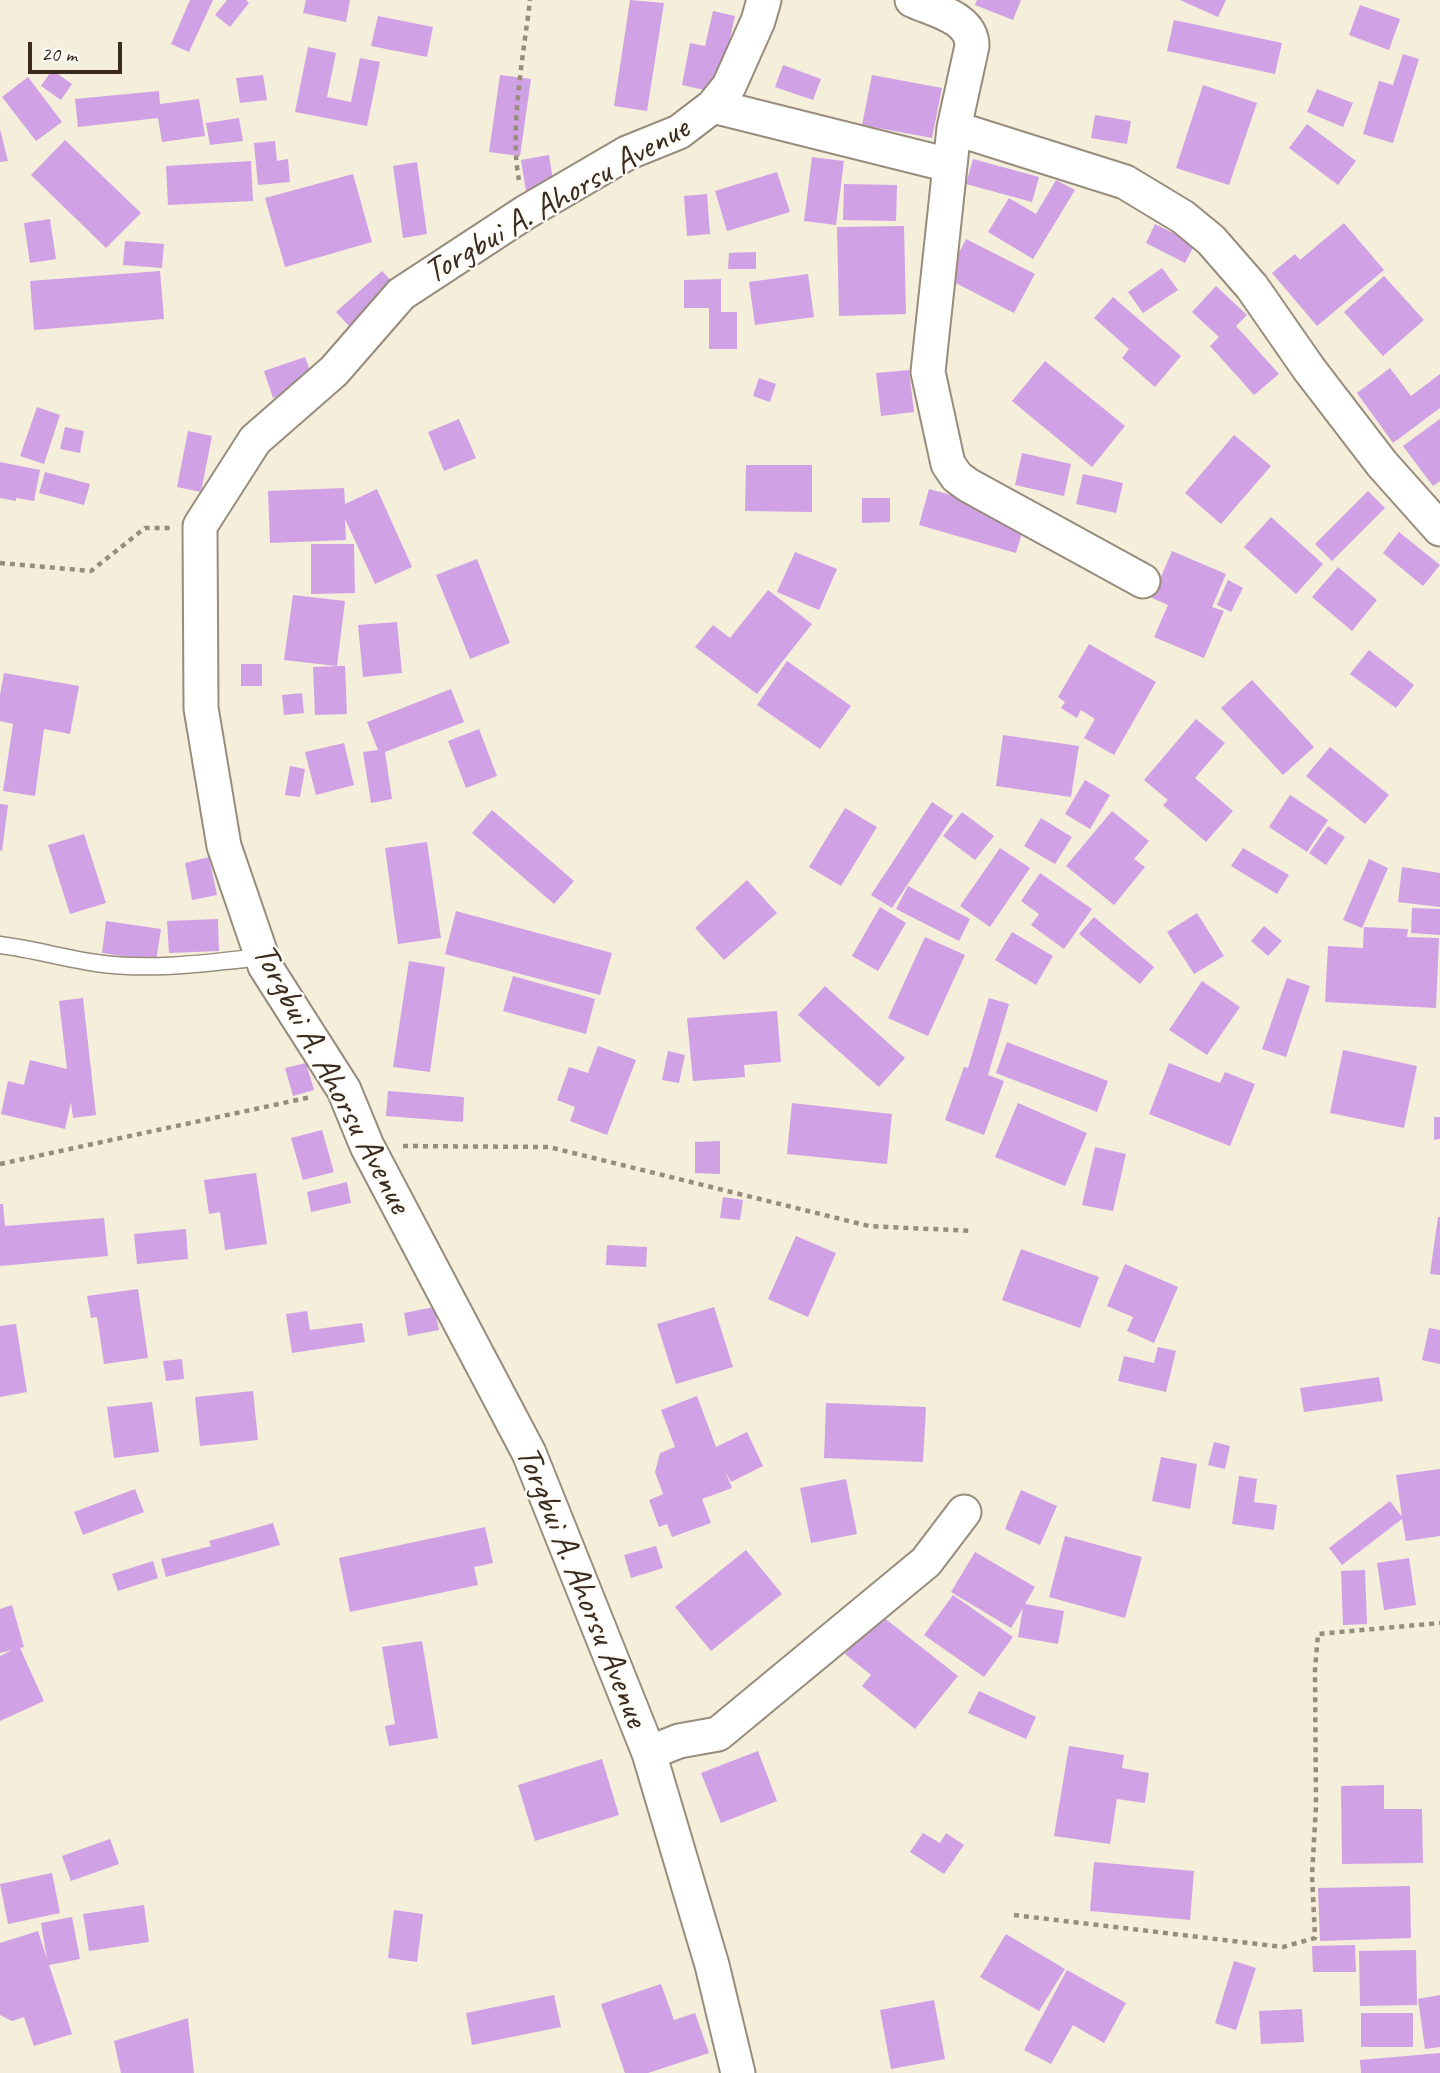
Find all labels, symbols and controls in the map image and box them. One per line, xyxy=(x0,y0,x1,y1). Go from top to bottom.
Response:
scale bar xyxy=(32,28,126,72)
text: 20 m xyxy=(41,41,77,67)
street label: Torgbui A. Ahorsu Avenue xyxy=(417,108,697,294)
street label: Torgbui A. Ahorsu Avenue xyxy=(242,937,420,1221)
street label: Torgbui A. Ahorsu Avenue xyxy=(506,1441,656,1733)

